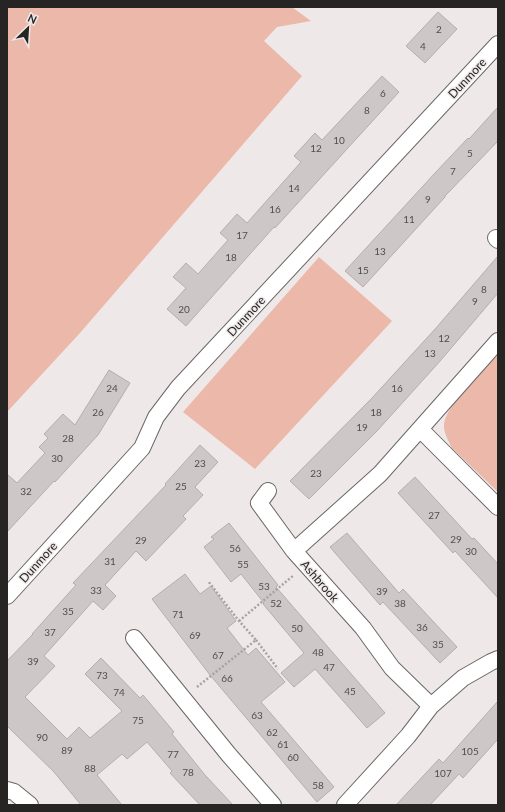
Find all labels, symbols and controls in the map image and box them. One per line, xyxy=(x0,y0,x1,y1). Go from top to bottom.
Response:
north arrow xyxy=(8,8,48,48)
text: N xyxy=(26,11,39,26)
house number: 2 xyxy=(436,23,442,35)
house number: 4 xyxy=(420,40,426,52)
street label: Dunmore xyxy=(445,55,489,101)
house number: 6 xyxy=(380,87,386,99)
house number: 8 xyxy=(364,104,370,116)
house number: 10 xyxy=(333,134,345,146)
house number: 12 xyxy=(310,142,322,154)
house number: 5 xyxy=(467,147,473,159)
house number: 7 xyxy=(450,165,456,177)
house number: 14 xyxy=(288,182,300,194)
house number: 9 xyxy=(425,193,431,205)
house number: 16 xyxy=(269,203,281,215)
house number: 11 xyxy=(403,213,415,225)
house number: 17 xyxy=(236,229,248,241)
house number: 13 xyxy=(374,245,386,257)
house number: 18 xyxy=(225,251,237,263)
house number: 15 xyxy=(357,264,369,276)
house number: 8 xyxy=(481,283,487,295)
street label: Dunmore xyxy=(224,293,268,339)
house number: 9 xyxy=(472,295,478,307)
house number: 20 xyxy=(178,303,190,315)
house number: 12 xyxy=(438,332,450,344)
house number: 13 xyxy=(424,347,436,359)
house number: 24 xyxy=(106,382,118,394)
house number: 16 xyxy=(391,382,403,394)
house number: 26 xyxy=(92,406,104,418)
house number: 18 xyxy=(370,406,382,418)
house number: 19 xyxy=(356,421,368,433)
house number: 28 xyxy=(62,432,74,444)
house number: 30 xyxy=(51,452,63,464)
house number: 23 xyxy=(194,457,206,469)
house number: 23 xyxy=(310,467,322,479)
house number: 25 xyxy=(175,480,187,492)
house number: 32 xyxy=(20,485,32,497)
house number: 27 xyxy=(428,509,440,521)
house number: 29 xyxy=(450,533,462,545)
house number: 29 xyxy=(135,534,147,546)
street label: Dunmore xyxy=(16,539,60,585)
house number: 56 xyxy=(229,542,241,554)
house number: 30 xyxy=(465,545,477,557)
house number: 31 xyxy=(104,555,116,567)
street label: Ashbrook xyxy=(298,557,343,606)
house number: 55 xyxy=(237,558,249,570)
house number: 53 xyxy=(258,580,270,592)
house number: 33 xyxy=(90,584,102,596)
house number: 39 xyxy=(376,585,388,597)
house number: 52 xyxy=(270,597,282,609)
house number: 38 xyxy=(394,597,406,609)
house number: 35 xyxy=(62,605,74,617)
house number: 71 xyxy=(172,608,184,620)
house number: 36 xyxy=(416,621,428,633)
house number: 50 xyxy=(291,622,303,634)
house number: 37 xyxy=(44,626,56,638)
house number: 69 xyxy=(189,629,201,641)
house number: 35 xyxy=(432,638,444,650)
house number: 48 xyxy=(312,646,324,658)
house number: 67 xyxy=(212,649,224,661)
house number: 39 xyxy=(27,655,39,667)
house number: 47 xyxy=(323,661,335,673)
house number: 73 xyxy=(96,669,108,681)
house number: 66 xyxy=(221,672,233,684)
house number: 45 xyxy=(344,685,356,697)
house number: 74 xyxy=(113,686,125,698)
house number: 63 xyxy=(251,709,263,721)
house number: 75 xyxy=(132,714,144,726)
house number: 62 xyxy=(266,726,278,738)
house number: 90 xyxy=(36,731,48,743)
house number: 61 xyxy=(277,738,289,750)
house number: 89 xyxy=(61,744,73,756)
house number: 105 xyxy=(461,745,479,757)
house number: 77 xyxy=(167,748,179,760)
house number: 60 xyxy=(287,751,299,763)
house number: 88 xyxy=(84,762,96,774)
house number: 78 xyxy=(182,766,194,778)
house number: 107 xyxy=(434,767,452,779)
house number: 58 xyxy=(312,779,324,791)

